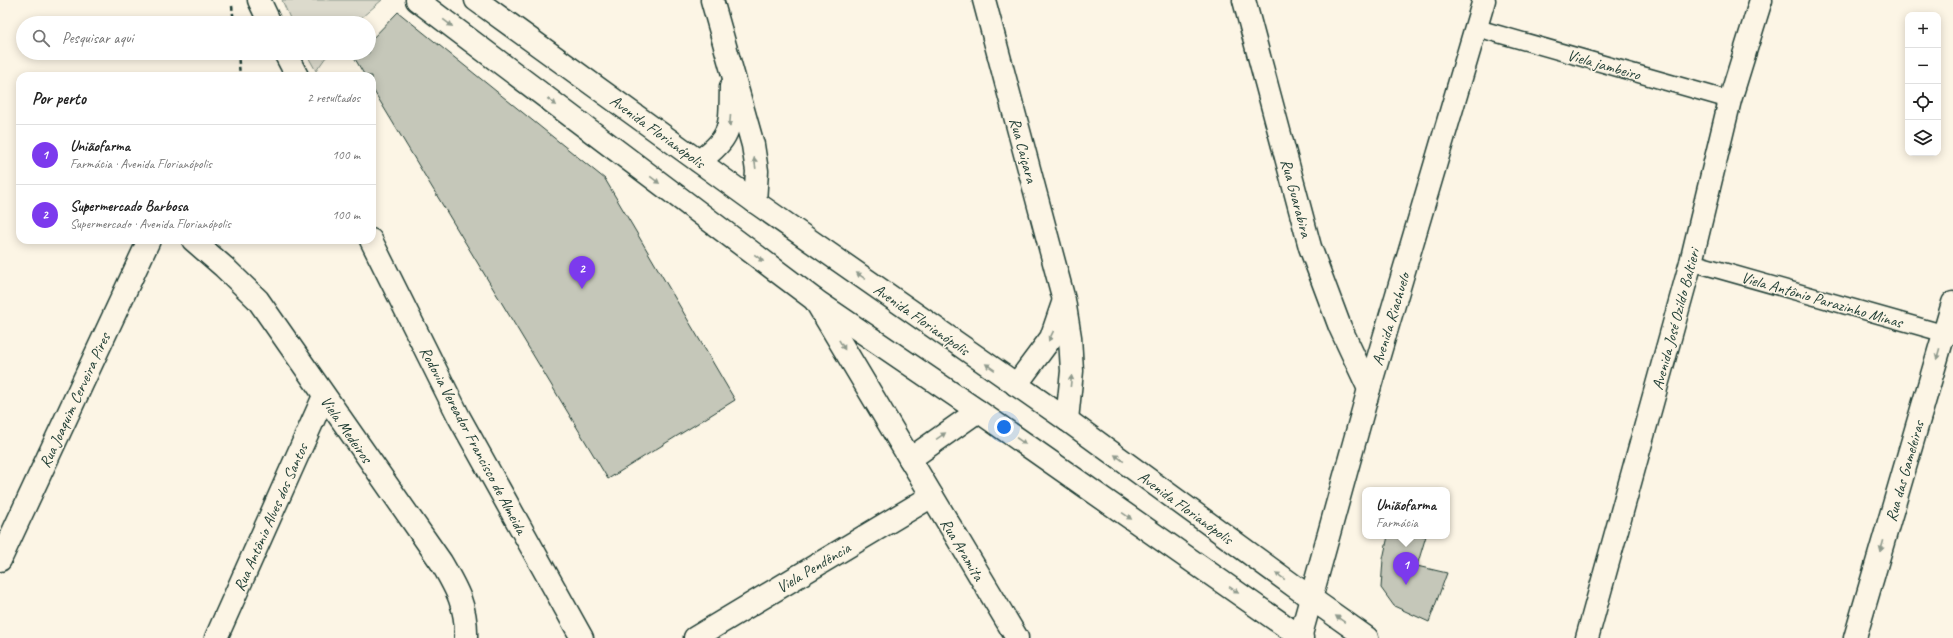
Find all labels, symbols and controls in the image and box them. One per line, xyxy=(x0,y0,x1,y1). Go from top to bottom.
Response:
map controls xyxy=(1905,12,1941,156)
button: + xyxy=(1905,12,1941,48)
search box xyxy=(16,16,376,60)
one-way arrow xyxy=(442,19,453,28)
icon: search xyxy=(30,27,52,49)
text: Pesquisar aqui xyxy=(62,29,133,48)
street label: Viela jambeiro xyxy=(1565,45,1644,85)
button: − xyxy=(1905,48,1941,84)
button: locate xyxy=(1905,84,1941,120)
text: Por perto xyxy=(32,88,86,109)
text: 2 resultados xyxy=(307,90,360,106)
street label: Avenida Florianópolis xyxy=(606,91,710,174)
one-way arrow xyxy=(546,97,557,106)
one-way arrow xyxy=(726,115,733,127)
street label: Rua Caiçara xyxy=(1005,116,1042,186)
button: layers xyxy=(1905,120,1941,156)
text: Uniãofarma xyxy=(70,137,130,156)
text: 1 xyxy=(42,147,48,163)
text: 100 m xyxy=(332,147,360,163)
text: Farmácia · Avenida Florianópolis xyxy=(70,156,212,172)
one-way arrow xyxy=(752,157,758,169)
street label: Rua Guarabira xyxy=(1276,157,1316,240)
one-way arrow xyxy=(650,176,661,184)
text: Supermercado Barbosa xyxy=(70,197,188,216)
text: 2 xyxy=(42,207,48,223)
text: 100 m xyxy=(332,207,360,223)
text: Supermercado · Avenida Florianópolis xyxy=(70,216,231,232)
street label: Avenida José Ozildo Baltieri xyxy=(1648,245,1705,392)
one-way arrow xyxy=(754,254,765,262)
pin: 2 xyxy=(569,256,595,289)
street label: Viela Antônio Parazinho Minas xyxy=(1739,267,1906,333)
street label: Avenida Riachuelo xyxy=(1367,268,1415,368)
one-way arrow xyxy=(855,272,866,280)
street label: Avenida Florianópolis xyxy=(870,279,974,361)
street label: Rua Joaquim Cerveira Pires xyxy=(35,329,115,471)
one-way arrow xyxy=(1048,331,1054,342)
one-way arrow xyxy=(838,340,846,350)
street label: Rodovia Vereador Francisco de Almeida xyxy=(415,343,532,539)
one-way arrow xyxy=(1935,349,1941,361)
one-way arrow xyxy=(985,363,995,371)
one-way arrow xyxy=(1067,375,1074,387)
street label: Viela Medeiros xyxy=(316,392,377,468)
your location xyxy=(994,417,1014,437)
street label: Rua das Gameleiras xyxy=(1881,417,1929,524)
one-way arrow xyxy=(936,432,947,440)
one-way arrow xyxy=(1016,437,1026,445)
street label: Rua Antônio Alves dos Santos xyxy=(229,439,313,594)
one-way arrow xyxy=(1114,454,1124,462)
street label: Avenida Florianópolis xyxy=(1134,467,1238,550)
popup xyxy=(1362,487,1450,539)
text: Uniãofarma xyxy=(1376,496,1436,515)
one-way arrow xyxy=(1122,512,1133,520)
street label: Rua Aramita xyxy=(936,515,989,586)
text: Farmácia xyxy=(1376,515,1418,531)
street label: Viela Pendência xyxy=(773,537,855,598)
one-way arrow xyxy=(1879,541,1885,553)
pin: 1 xyxy=(1393,552,1419,585)
one-way arrow xyxy=(1275,572,1286,581)
one-way arrow xyxy=(1229,586,1239,594)
one-way arrow xyxy=(1334,615,1345,623)

